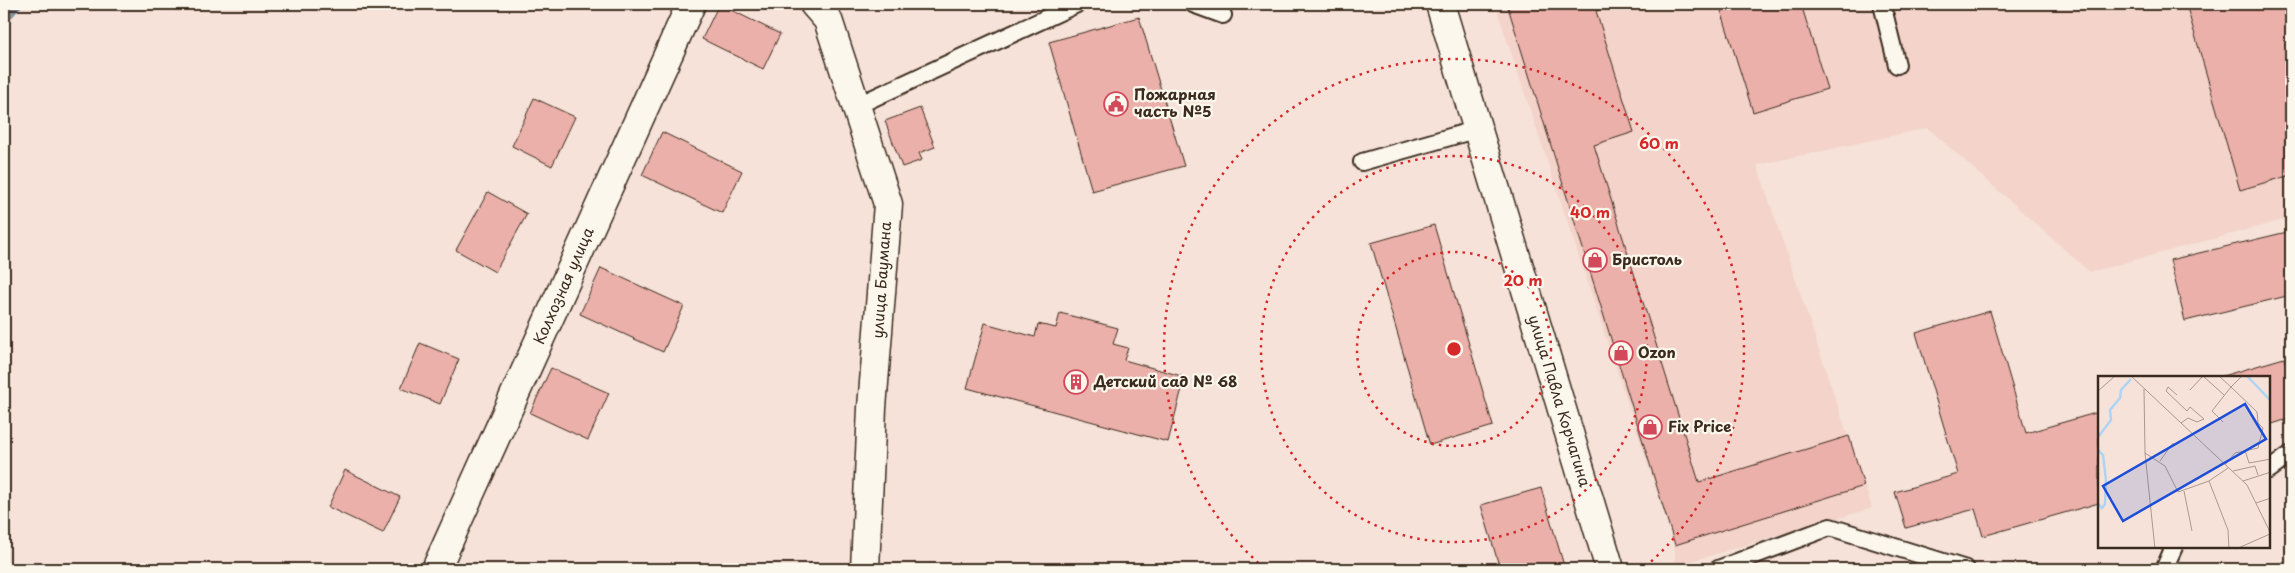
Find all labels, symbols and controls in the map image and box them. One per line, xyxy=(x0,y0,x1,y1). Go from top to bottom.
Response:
place label: Пожарная часть №5 xyxy=(1134,82,1216,122)
public building icon: Пожарная часть №5 xyxy=(1103,91,1129,117)
text: 60 m xyxy=(1639,131,1679,154)
text: 40 m xyxy=(1570,200,1610,223)
street label: улица Баумана xyxy=(865,220,896,339)
street label: Колхозная улица xyxy=(526,223,599,348)
shop icon: Бристоль xyxy=(1582,247,1608,273)
place label: Бристоль xyxy=(1612,247,1682,270)
text: 20 m xyxy=(1504,268,1542,291)
street label: улица Павла Корчагина xyxy=(1523,312,1598,490)
centre of rings xyxy=(1445,340,1463,358)
shop icon: Ozon xyxy=(1608,340,1634,366)
place label: Ozon xyxy=(1638,340,1676,363)
building icon: Детский сад № 68 xyxy=(1063,369,1089,395)
place label: Детский сад № 68 xyxy=(1093,369,1238,392)
inset map xyxy=(2098,376,2270,548)
shop icon: Fix Price xyxy=(1637,414,1663,440)
place label: Fix Price xyxy=(1668,414,1731,437)

